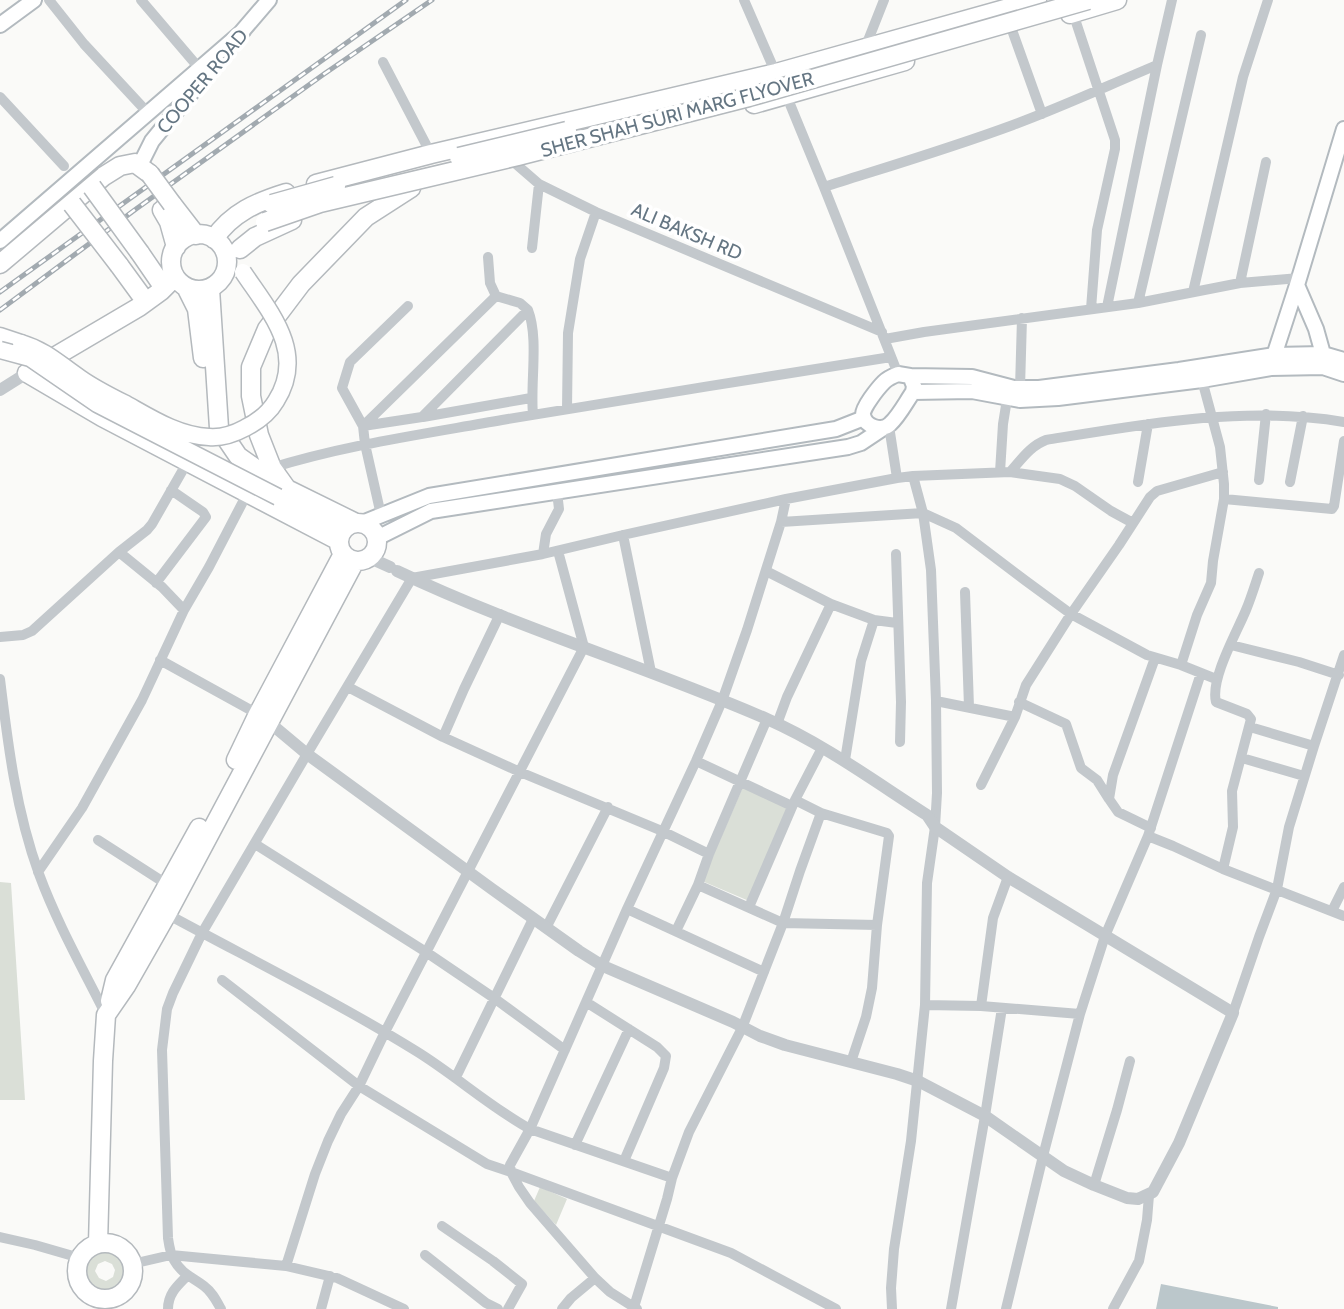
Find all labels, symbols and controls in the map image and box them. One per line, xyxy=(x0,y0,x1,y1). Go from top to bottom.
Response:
street label: COOPER ROAD xyxy=(152,24,253,138)
street label: SHER SHAH SURI MARG FLYOVER xyxy=(538,67,817,162)
street label: ALI BAKSH RD xyxy=(628,198,746,265)

